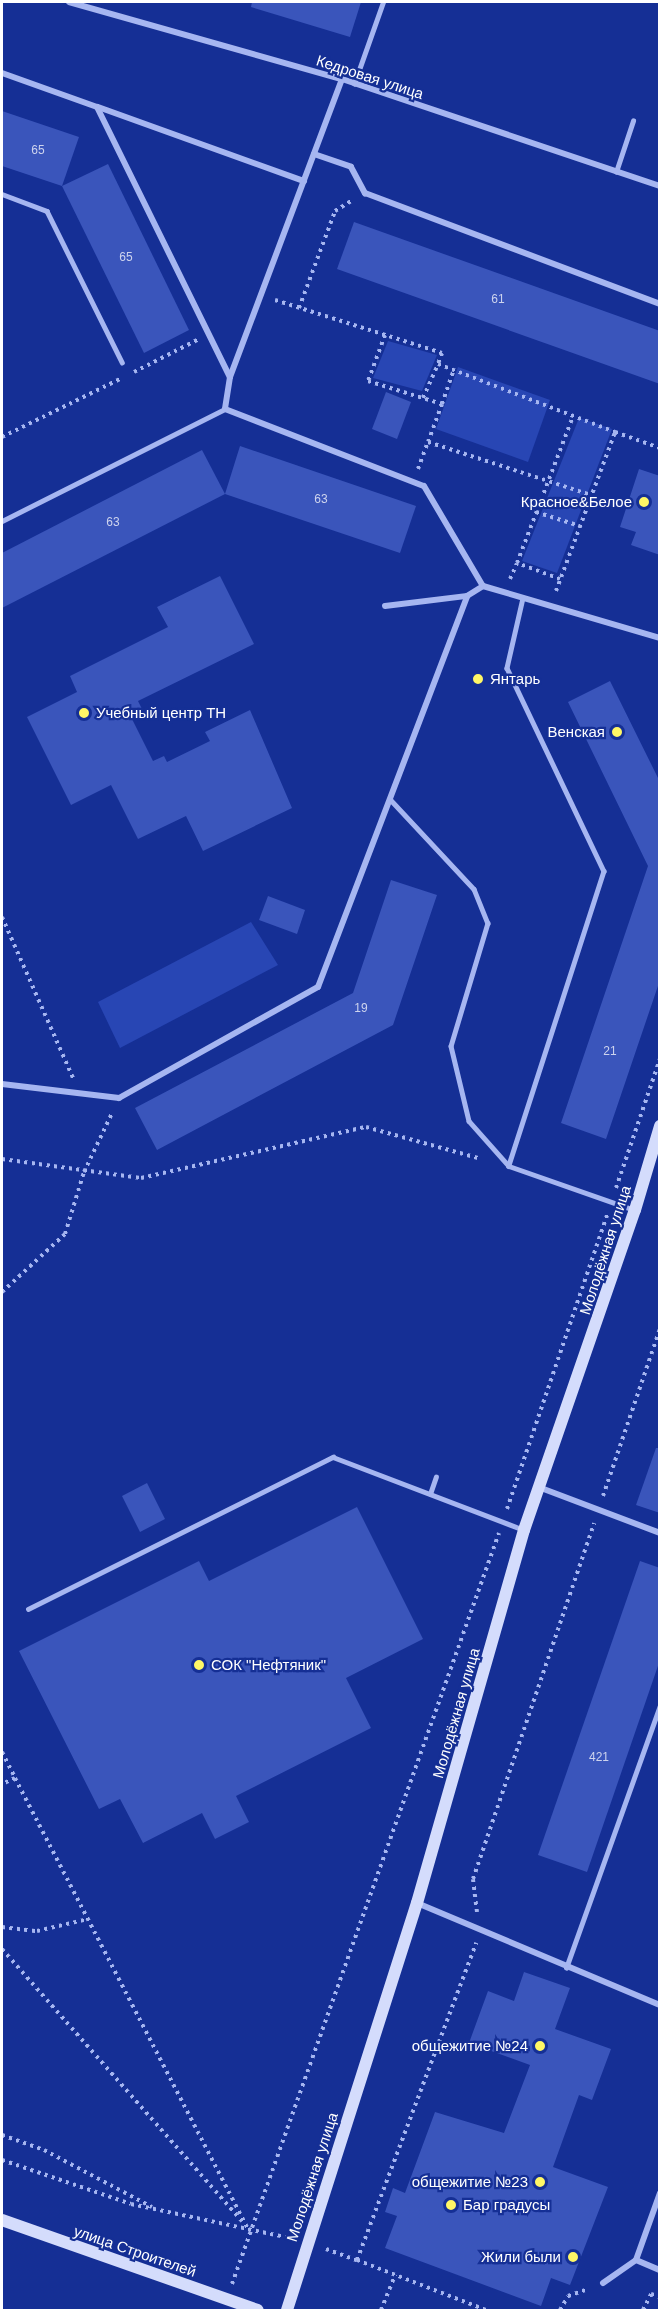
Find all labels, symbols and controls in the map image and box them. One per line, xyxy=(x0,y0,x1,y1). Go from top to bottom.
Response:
street label: Кедровая улица xyxy=(314,51,426,103)
house number: 65 xyxy=(31,144,45,158)
house number: 65 xyxy=(119,251,133,265)
house number: 61 xyxy=(491,293,505,307)
house number: 63 xyxy=(314,493,328,507)
place label: Красное&Белое xyxy=(521,493,632,511)
marker: Красное&Белое xyxy=(637,495,651,509)
house number: 63 xyxy=(106,516,120,530)
place label: Янтарь xyxy=(490,670,540,688)
marker: Янтарь xyxy=(471,672,485,686)
place label: Учебный центр ТН xyxy=(96,704,226,722)
marker: Учебный центр ТН xyxy=(77,706,91,720)
place label: Венская xyxy=(548,723,605,741)
marker: Венская xyxy=(610,725,624,739)
house number: 19 xyxy=(354,1002,368,1016)
house number: 21 xyxy=(603,1045,617,1059)
street label: Молодёжная улица xyxy=(576,1183,634,1317)
street label: Молодёжная улица xyxy=(429,1646,483,1780)
place label: СОК "Нефтяник" xyxy=(211,1656,326,1674)
marker: СОК "Нефтяник" xyxy=(192,1658,206,1672)
house number: 421 xyxy=(589,1751,609,1765)
place label: общежитие №24 xyxy=(412,2037,528,2055)
marker: общежитие №24 xyxy=(533,2039,547,2053)
street label: Молодёжная улица xyxy=(283,2110,341,2244)
place label: общежитие №23 xyxy=(412,2173,528,2191)
marker: общежитие №23 xyxy=(533,2175,547,2189)
place label: Бар градусы xyxy=(463,2196,550,2214)
marker: Бар градусы xyxy=(444,2198,458,2212)
street label: улица Строителей xyxy=(71,2222,199,2280)
place label: Жили были xyxy=(481,2248,561,2266)
marker: Жили были xyxy=(566,2250,580,2264)

